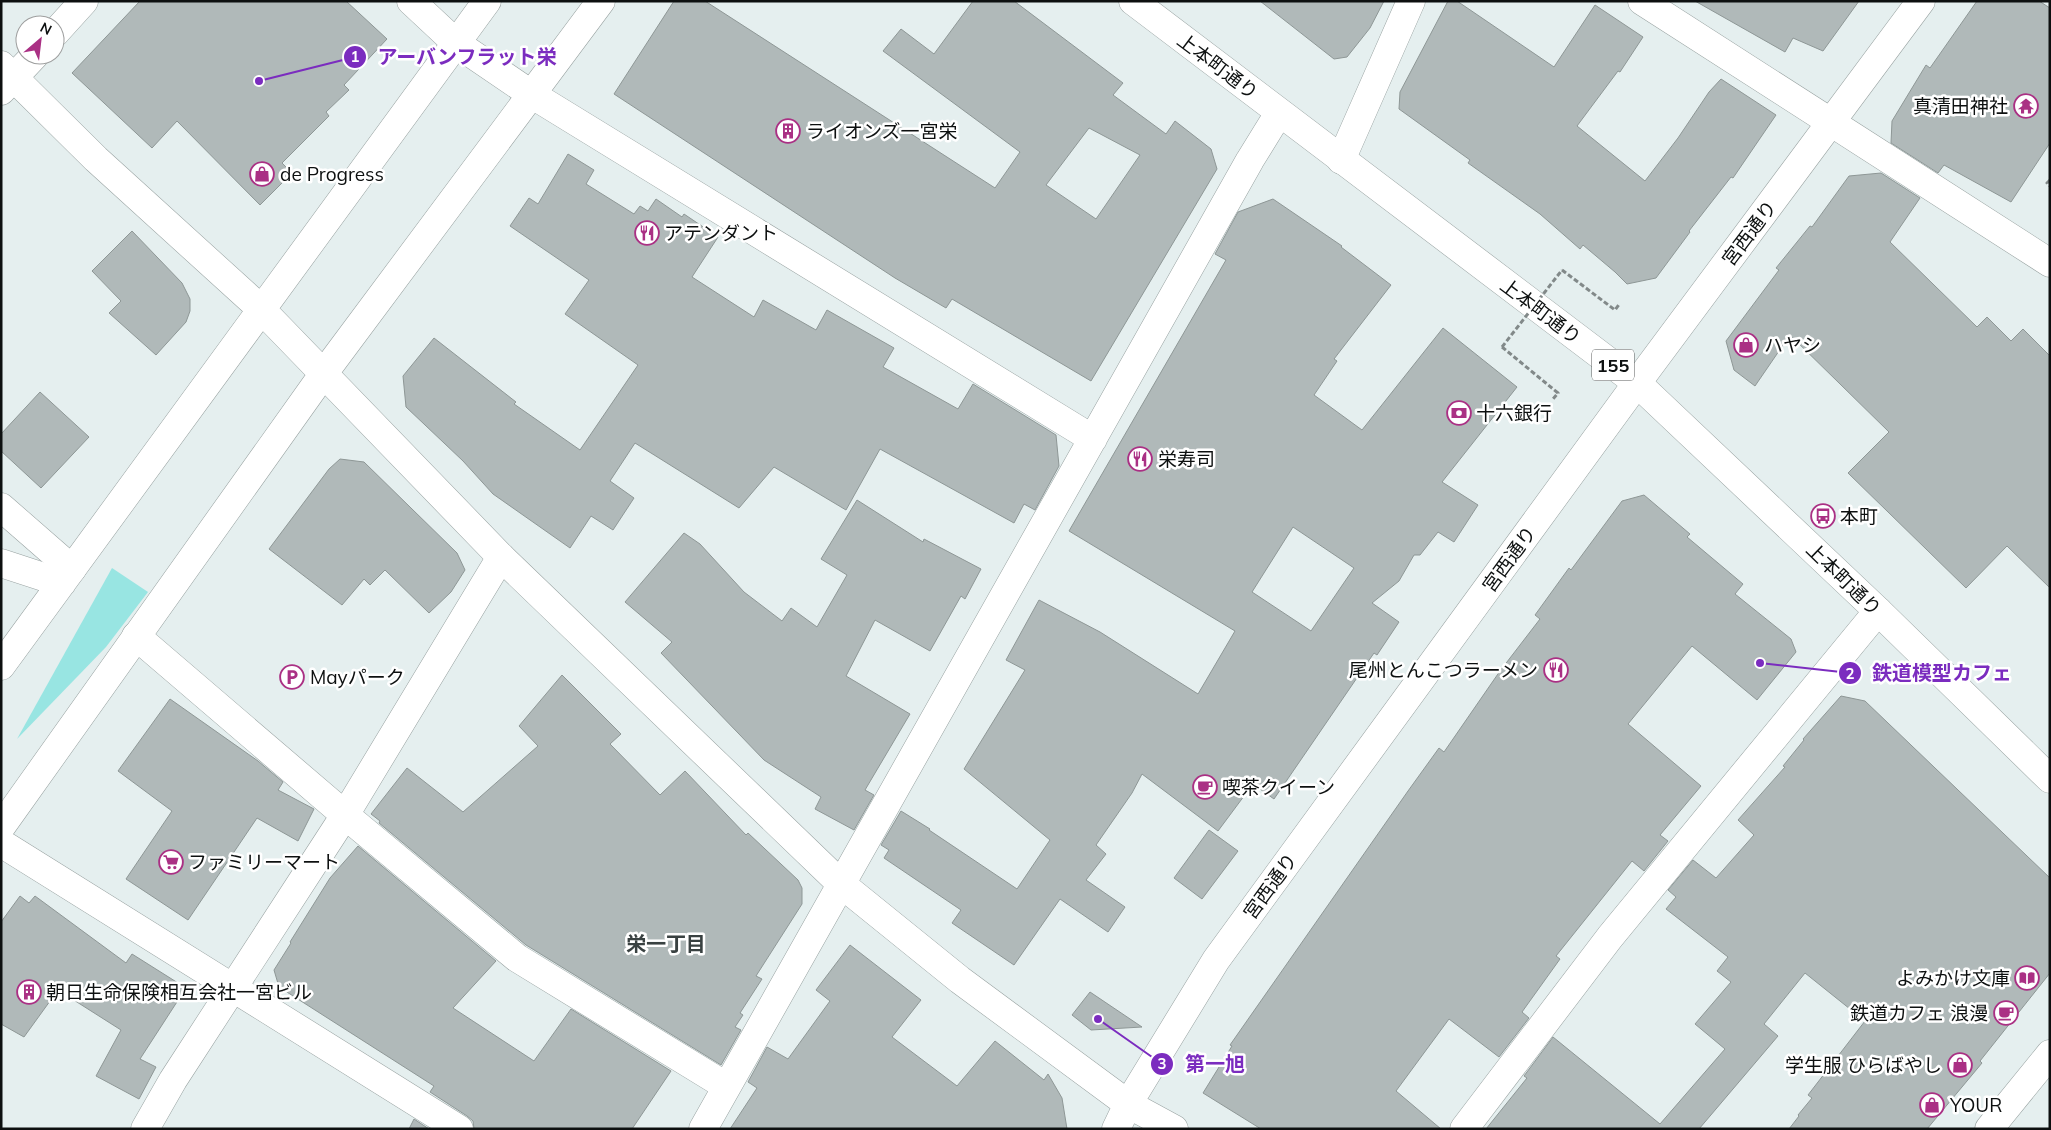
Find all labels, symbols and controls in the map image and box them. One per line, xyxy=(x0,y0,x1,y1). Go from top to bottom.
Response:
north arrow xyxy=(15,15,65,65)
text: N xyxy=(37,18,55,39)
street label: 上本町通り xyxy=(1173,28,1263,104)
callout: アーバンフラット栄 xyxy=(343,40,566,75)
text: アーバンフラット栄 xyxy=(378,44,557,69)
text: 1 xyxy=(350,47,360,66)
temple icon: 真清田神社 xyxy=(2013,93,2039,119)
place label: 真清田神社 xyxy=(1913,94,2008,118)
building icon: ライオンズ一宮栄 xyxy=(775,118,801,144)
place label: ライオンズ一宮栄 xyxy=(806,119,958,143)
shop icon: de Progress xyxy=(249,161,275,187)
place label: de Progress xyxy=(280,162,384,186)
street label: 宮西通り xyxy=(1717,195,1781,271)
restaurant icon: アテンダント xyxy=(634,220,660,246)
place label: アテンダント xyxy=(664,221,778,245)
street label: 上本町通り xyxy=(1496,273,1586,349)
shop icon: ハヤシ xyxy=(1733,332,1759,358)
place label: ハヤシ xyxy=(1764,333,1821,357)
road number: 155 xyxy=(1592,350,1634,380)
bank icon: 十六銀行 xyxy=(1446,400,1472,426)
place label: 十六銀行 xyxy=(1476,401,1552,425)
restaurant icon: 栄寿司 xyxy=(1127,446,1153,472)
place label: 栄寿司 xyxy=(1158,447,1215,471)
bus stop icon: 本町 xyxy=(1810,503,1836,529)
place label: 本町 xyxy=(1840,504,1878,528)
street label: 宮西通り xyxy=(1477,521,1541,597)
street label: 上本町通り xyxy=(1801,537,1887,621)
callout: 鉄道模型カフェ xyxy=(1837,656,2022,691)
restaurant icon: 尾州とんこつラーメン xyxy=(1543,657,1569,683)
place label: 尾州とんこつラーメン xyxy=(1349,658,1538,682)
text: 鉄道模型カフェ xyxy=(1872,660,2012,685)
parking icon: Mayパーク xyxy=(279,664,305,690)
text: 2 xyxy=(1845,664,1855,683)
place label: Mayパーク xyxy=(310,665,405,689)
cafe icon: 喫茶クイーン xyxy=(1192,774,1218,800)
place label: 喫茶クイーン xyxy=(1222,775,1335,799)
street label: 宮西通り xyxy=(1238,848,1302,924)
supermarket icon: ファミリーマート xyxy=(158,849,184,875)
place label: ファミリーマート xyxy=(188,850,340,874)
district label: 栄一丁目 xyxy=(626,931,706,956)
library icon: よみかけ文庫 xyxy=(2014,965,2040,991)
place label: よみかけ文庫 xyxy=(1896,966,2010,990)
building icon: 朝日生命保険相互会社一宮ビル xyxy=(16,979,42,1005)
place label: 朝日生命保険相互会社一宮ビル xyxy=(46,980,312,1004)
cafe icon: 鉄道カフェ 浪漫 xyxy=(1993,1000,2019,1026)
place label: 鉄道カフェ 浪漫 xyxy=(1850,1001,1988,1025)
callout: 第一旭 xyxy=(1150,1046,1255,1081)
text: 第一旭 xyxy=(1185,1051,1245,1076)
shop icon: 学生服 ひらばやし xyxy=(1947,1052,1973,1078)
place label: 学生服 ひらばやし xyxy=(1785,1053,1942,1077)
text: 3 xyxy=(1157,1054,1167,1073)
shop icon: YOUR xyxy=(1919,1092,1945,1118)
place label: YOUR xyxy=(1949,1093,2002,1117)

